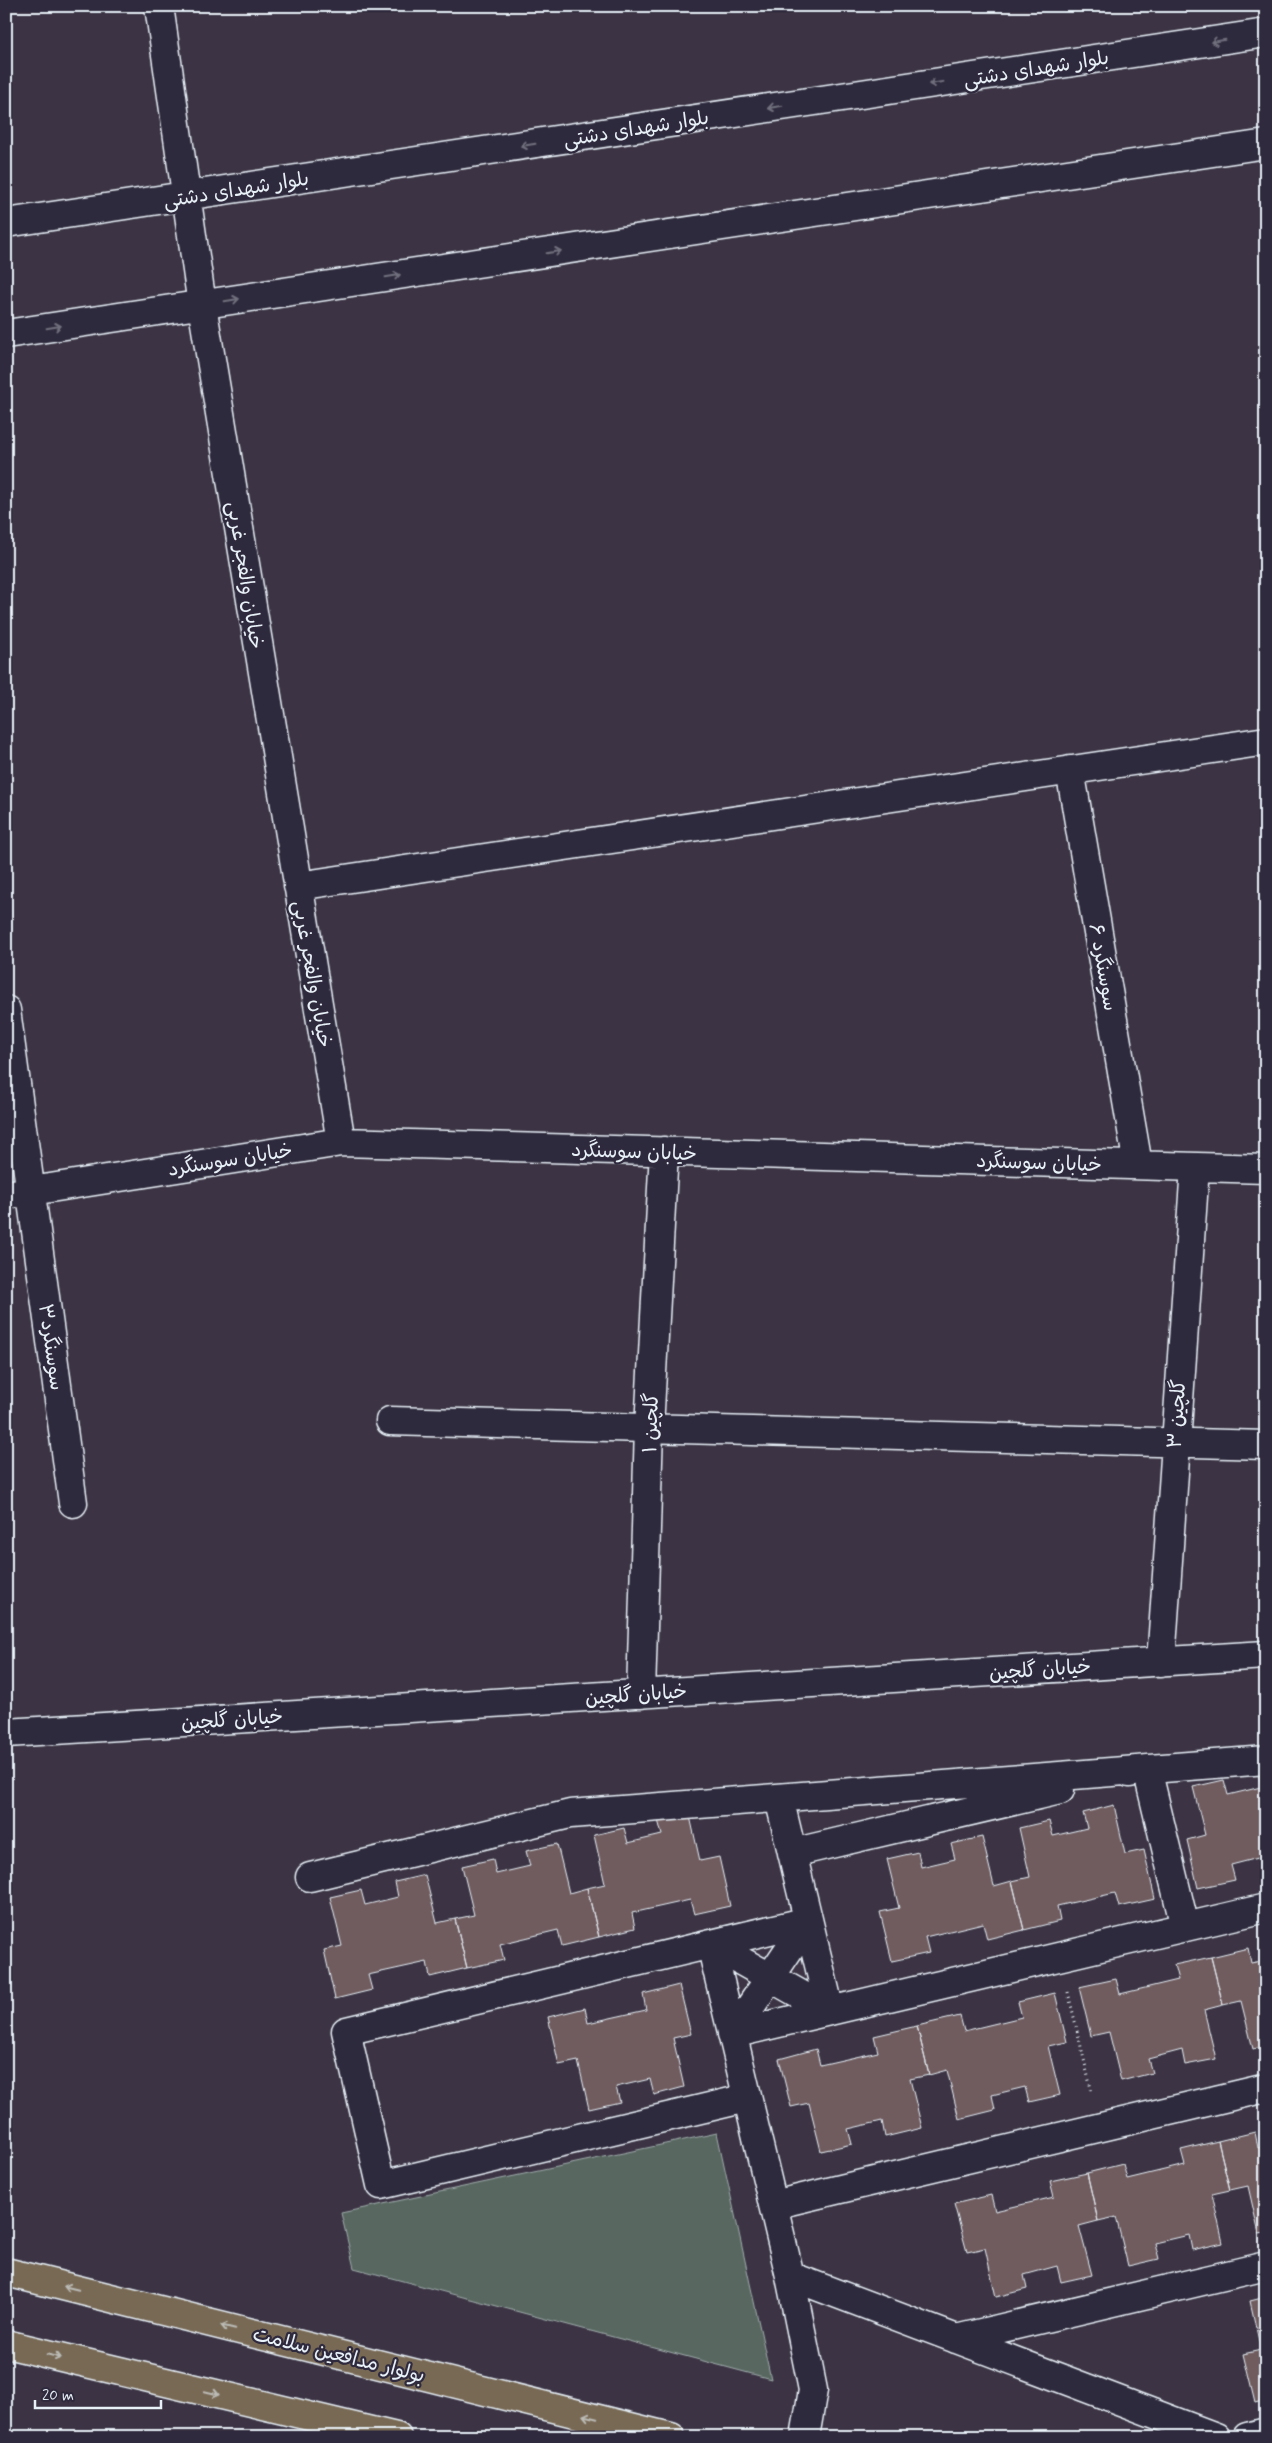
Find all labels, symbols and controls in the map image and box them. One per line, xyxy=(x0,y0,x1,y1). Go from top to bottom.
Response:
one-way arrow xyxy=(1210,36,1226,46)
street label: بلوار شهدای دشتی xyxy=(962,45,1111,94)
one-way arrow xyxy=(928,78,944,88)
one-way arrow xyxy=(767,103,783,113)
street label: بلوار شهدای دشتی xyxy=(562,105,711,154)
one-way arrow xyxy=(520,140,536,150)
street label: بلوار شهدای دشتی xyxy=(162,166,311,215)
one-way arrow xyxy=(545,247,561,257)
one-way arrow xyxy=(385,271,401,281)
one-way arrow xyxy=(224,295,240,305)
one-way arrow xyxy=(46,322,62,332)
street label: خیابان والفجر غربی xyxy=(220,500,270,651)
street label: خیابان والفجر غربی xyxy=(285,899,338,1050)
street label: سوسنگرد ۶ xyxy=(1082,921,1123,1013)
street label: خیابان سوسنگرد xyxy=(166,1137,294,1184)
street label: خیابان سوسنگرد xyxy=(571,1137,697,1168)
street label: خیابان سوسنگرد xyxy=(976,1148,1102,1179)
street label: سوسنگرد۳ xyxy=(31,1302,70,1392)
street label: گلچین ۳ xyxy=(1162,1379,1193,1450)
street label: گلچین ۱ xyxy=(637,1393,666,1454)
street label: خیابان گلچین xyxy=(988,1653,1092,1688)
street label: خیابان گلچین xyxy=(584,1678,688,1713)
street label: خیابان گلچین xyxy=(180,1703,284,1738)
one-way arrow xyxy=(63,2282,79,2292)
street label: بولوار مدافعین سلامت xyxy=(250,2321,427,2390)
one-way arrow xyxy=(221,2322,237,2331)
one-way arrow xyxy=(45,2351,61,2361)
scale bar xyxy=(35,2378,161,2410)
text: 20 m xyxy=(42,2386,74,2406)
one-way arrow xyxy=(203,2389,219,2398)
one-way arrow xyxy=(582,2411,598,2421)

